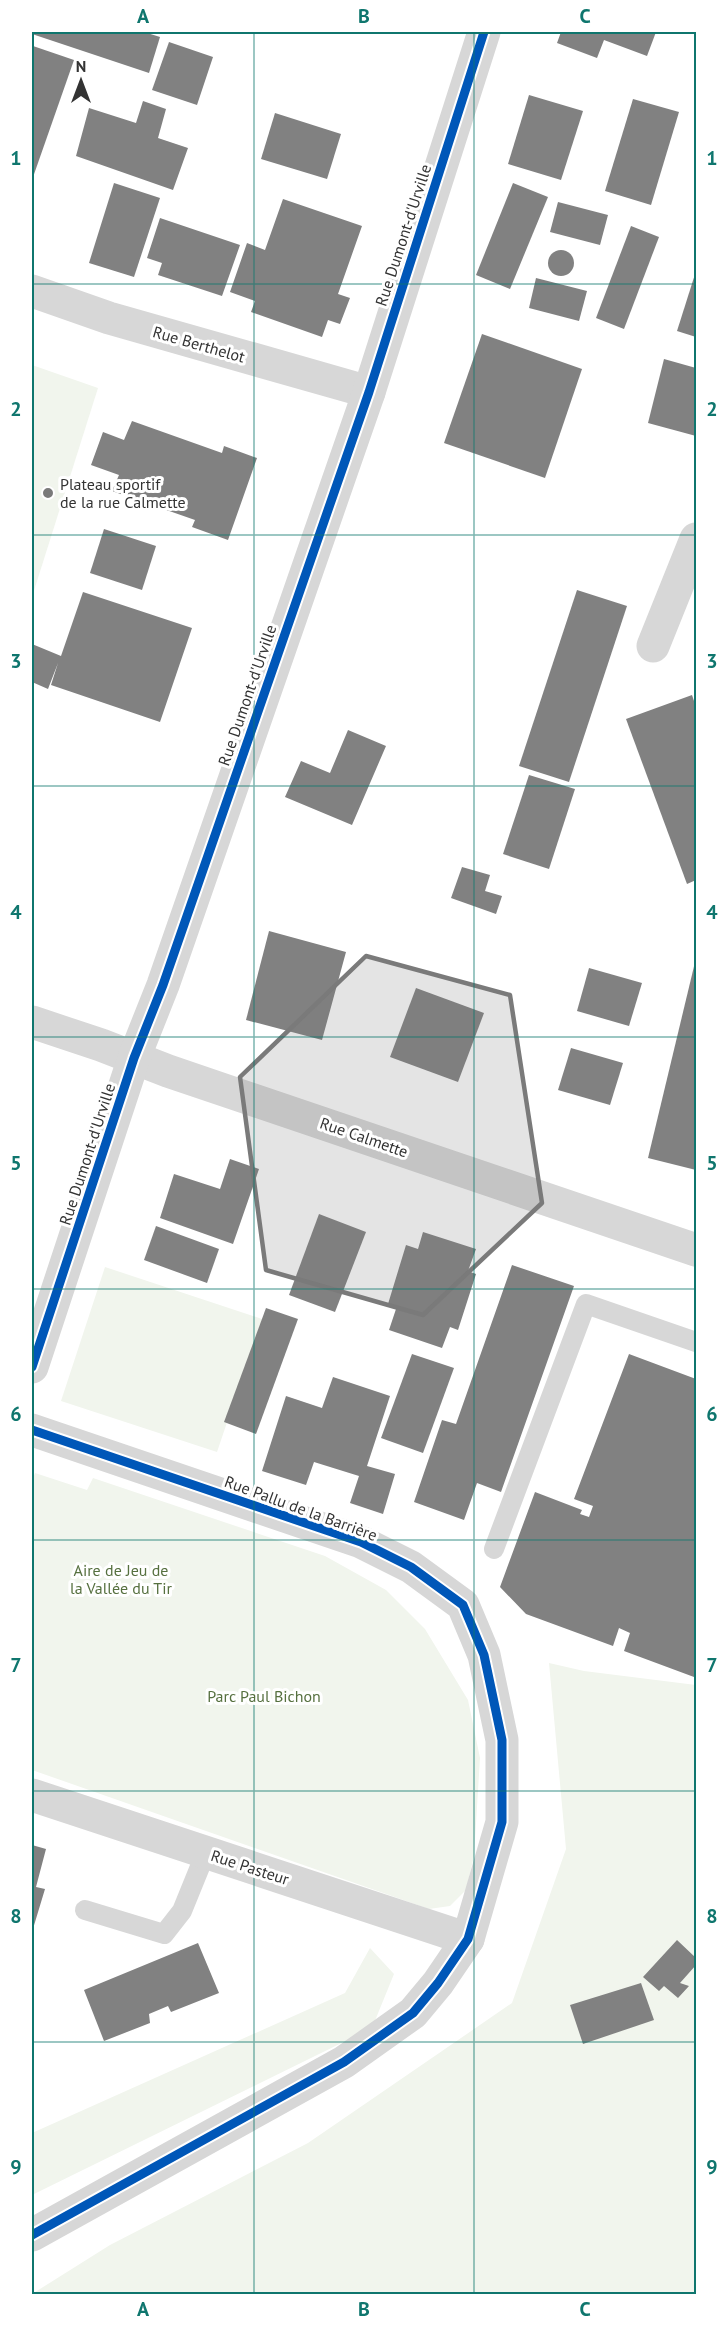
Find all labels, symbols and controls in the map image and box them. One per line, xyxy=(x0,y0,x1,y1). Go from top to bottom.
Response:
text: A xyxy=(137,3,150,29)
text: B xyxy=(358,3,370,29)
text: C xyxy=(579,3,591,29)
north arrow xyxy=(51,51,111,111)
text: N xyxy=(76,56,86,76)
text: 1 xyxy=(10,145,22,171)
text: 1 xyxy=(706,145,718,171)
street label: Rue Dumont-d'Urville xyxy=(371,162,435,308)
street label: Rue Berthelot xyxy=(151,321,248,367)
text: 2 xyxy=(10,396,22,422)
text: 2 xyxy=(706,396,718,422)
place label: Plateau sportif de la rue Calmette xyxy=(60,474,186,512)
marker: Plateau sportif de la rue Calmette xyxy=(41,486,55,500)
street label: Rue Dumont-d'Urville xyxy=(213,622,281,768)
text: 3 xyxy=(10,648,22,674)
text: 3 xyxy=(706,648,718,674)
text: 4 xyxy=(10,899,22,925)
text: 4 xyxy=(706,899,718,925)
street label: Rue Dumont-d'Urville xyxy=(55,1081,119,1227)
street label: Rue Calmette xyxy=(317,1113,411,1161)
text: 5 xyxy=(10,1150,22,1176)
text: 5 xyxy=(706,1150,718,1176)
text: 6 xyxy=(10,1401,22,1427)
text: 6 xyxy=(706,1401,718,1427)
street label: Rue Pallu de la Barrière xyxy=(222,1471,380,1545)
park label: Aire de Jeu de la Vallée du Tir xyxy=(70,1560,173,1598)
text: 7 xyxy=(10,1652,22,1678)
text: 7 xyxy=(706,1652,718,1678)
park label: Parc Paul Bichon xyxy=(207,1686,321,1706)
street label: Rue Pasteur xyxy=(208,1845,292,1889)
text: 8 xyxy=(10,1903,22,1929)
text: 8 xyxy=(706,1903,718,1929)
text: 9 xyxy=(10,2154,22,2180)
text: 9 xyxy=(706,2154,718,2180)
text: A xyxy=(137,2296,150,2322)
text: B xyxy=(358,2296,370,2322)
text: C xyxy=(579,2296,591,2322)

